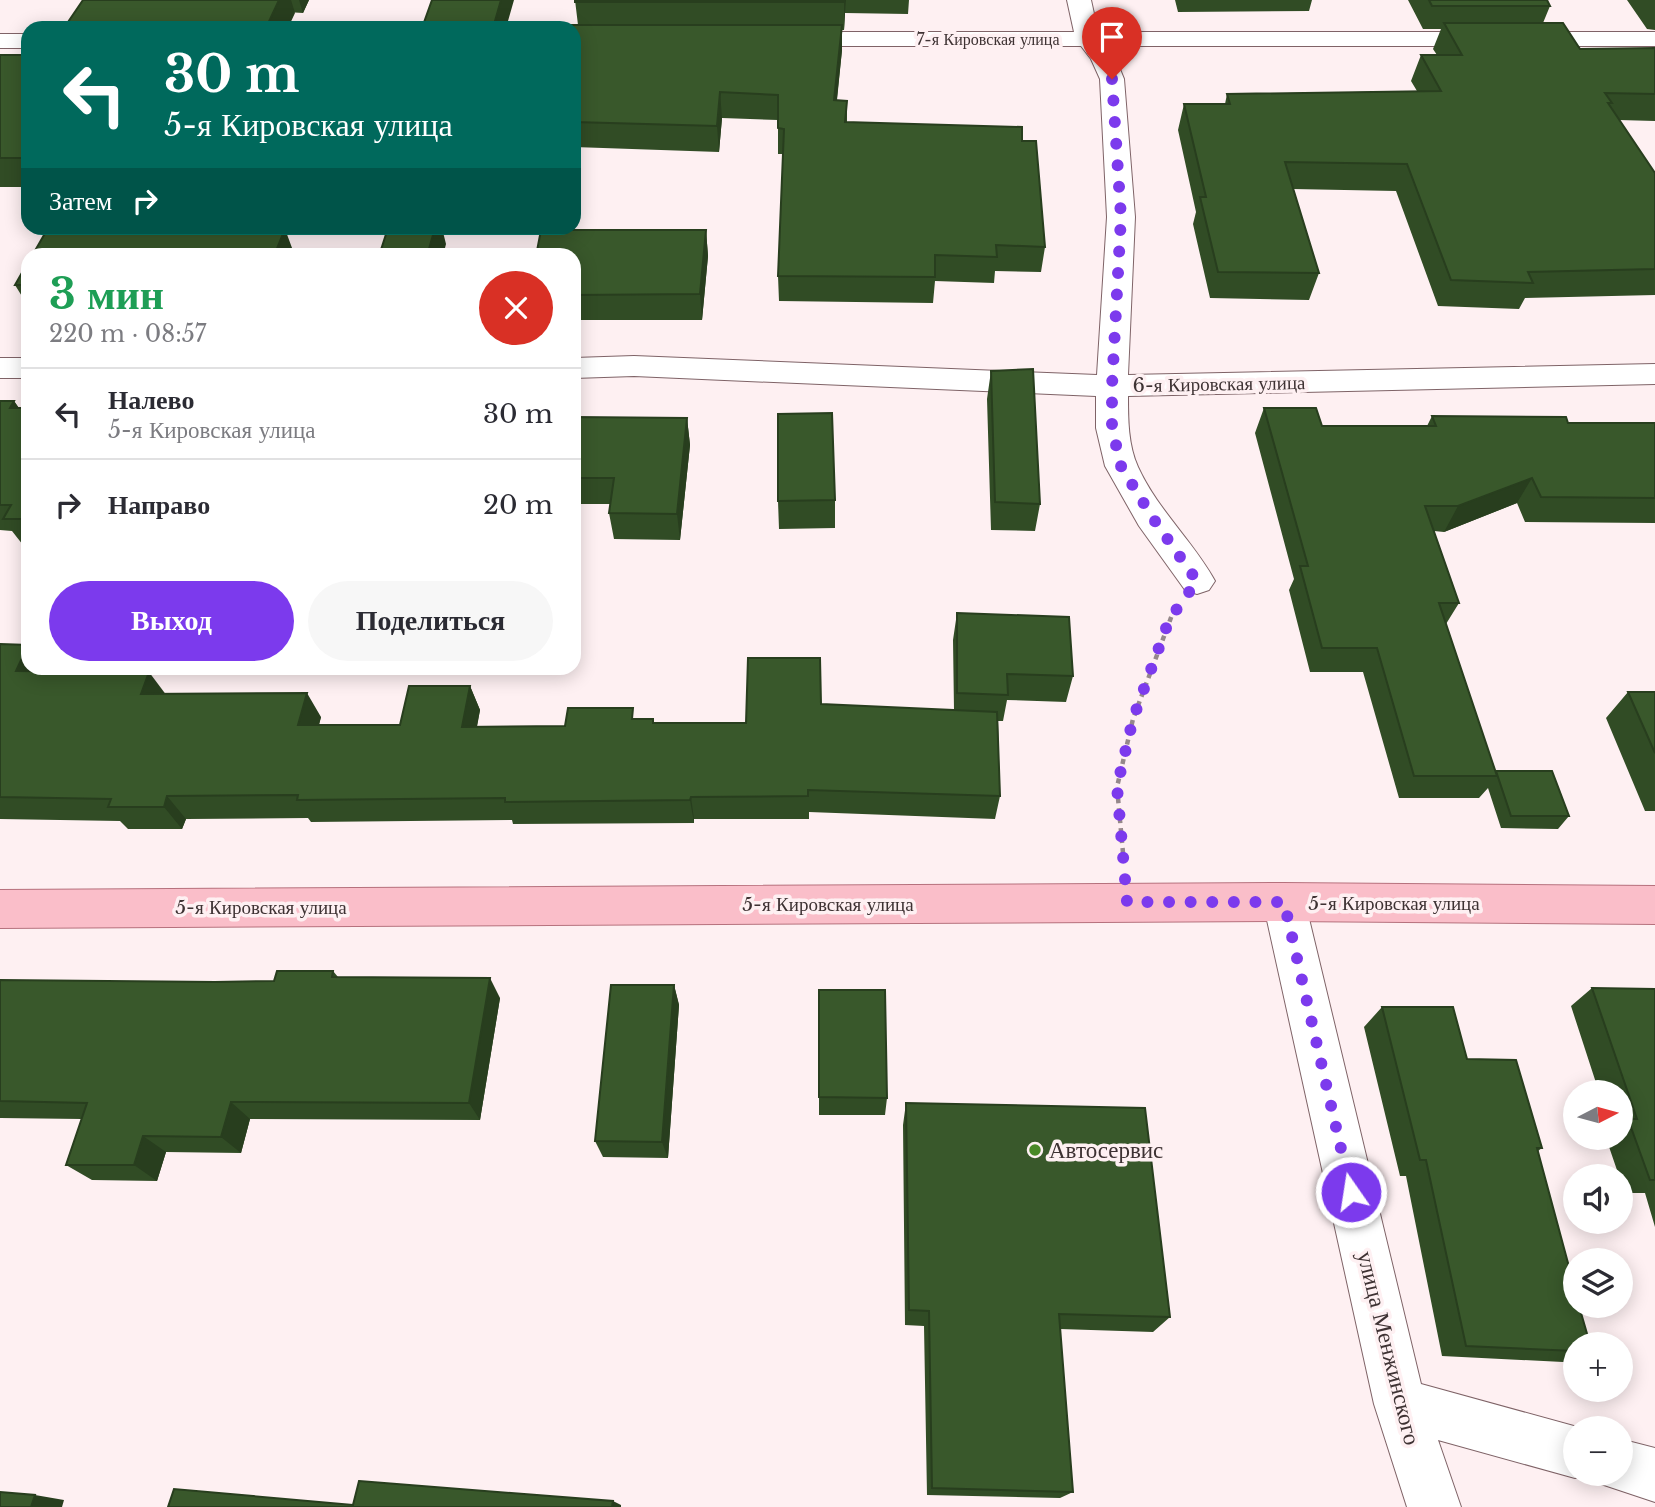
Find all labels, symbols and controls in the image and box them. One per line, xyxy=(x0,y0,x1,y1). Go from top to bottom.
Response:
pin xyxy=(1082,7,1142,79)
icon: arrive xyxy=(1093,18,1131,56)
street label: 7-я Кировская улица xyxy=(917,29,1060,49)
text: 30 m xyxy=(164,44,299,105)
icon: left xyxy=(49,49,140,140)
text: 5-я Кировская улица xyxy=(164,105,453,145)
icon: right xyxy=(126,182,164,220)
text: Затем xyxy=(49,185,112,217)
text: 3 мин xyxy=(49,268,164,320)
button: close xyxy=(479,271,553,345)
text: 220 m · 08:57 xyxy=(49,320,206,348)
street label: 6-я Кировская улица xyxy=(1132,371,1306,397)
text: Налево xyxy=(108,384,194,416)
icon: left xyxy=(49,395,87,433)
text: 30 m xyxy=(483,398,553,430)
text: 5-я Кировская улица xyxy=(108,416,315,444)
icon: right xyxy=(49,486,87,524)
text: Направо xyxy=(108,489,210,521)
text: 20 m xyxy=(483,489,553,521)
button: Выход xyxy=(49,581,294,661)
button: Поделиться xyxy=(308,581,553,661)
street label: 5-я Кировская улица xyxy=(1308,892,1480,915)
street label: 5-я Кировская улица xyxy=(742,893,914,916)
street label: 5-я Кировская улица xyxy=(175,896,347,919)
north arrow xyxy=(1563,1080,1633,1150)
map controls xyxy=(1563,1080,1633,1486)
place label: Автосервис xyxy=(1049,1136,1163,1164)
marker: Автосервис xyxy=(1027,1142,1043,1158)
position arrow xyxy=(1314,1155,1388,1229)
button: sound xyxy=(1563,1164,1633,1234)
street label: улица Менжинского xyxy=(1351,1248,1427,1448)
button: layers xyxy=(1563,1248,1633,1318)
button: + xyxy=(1563,1332,1633,1402)
button: − xyxy=(1563,1416,1633,1486)

